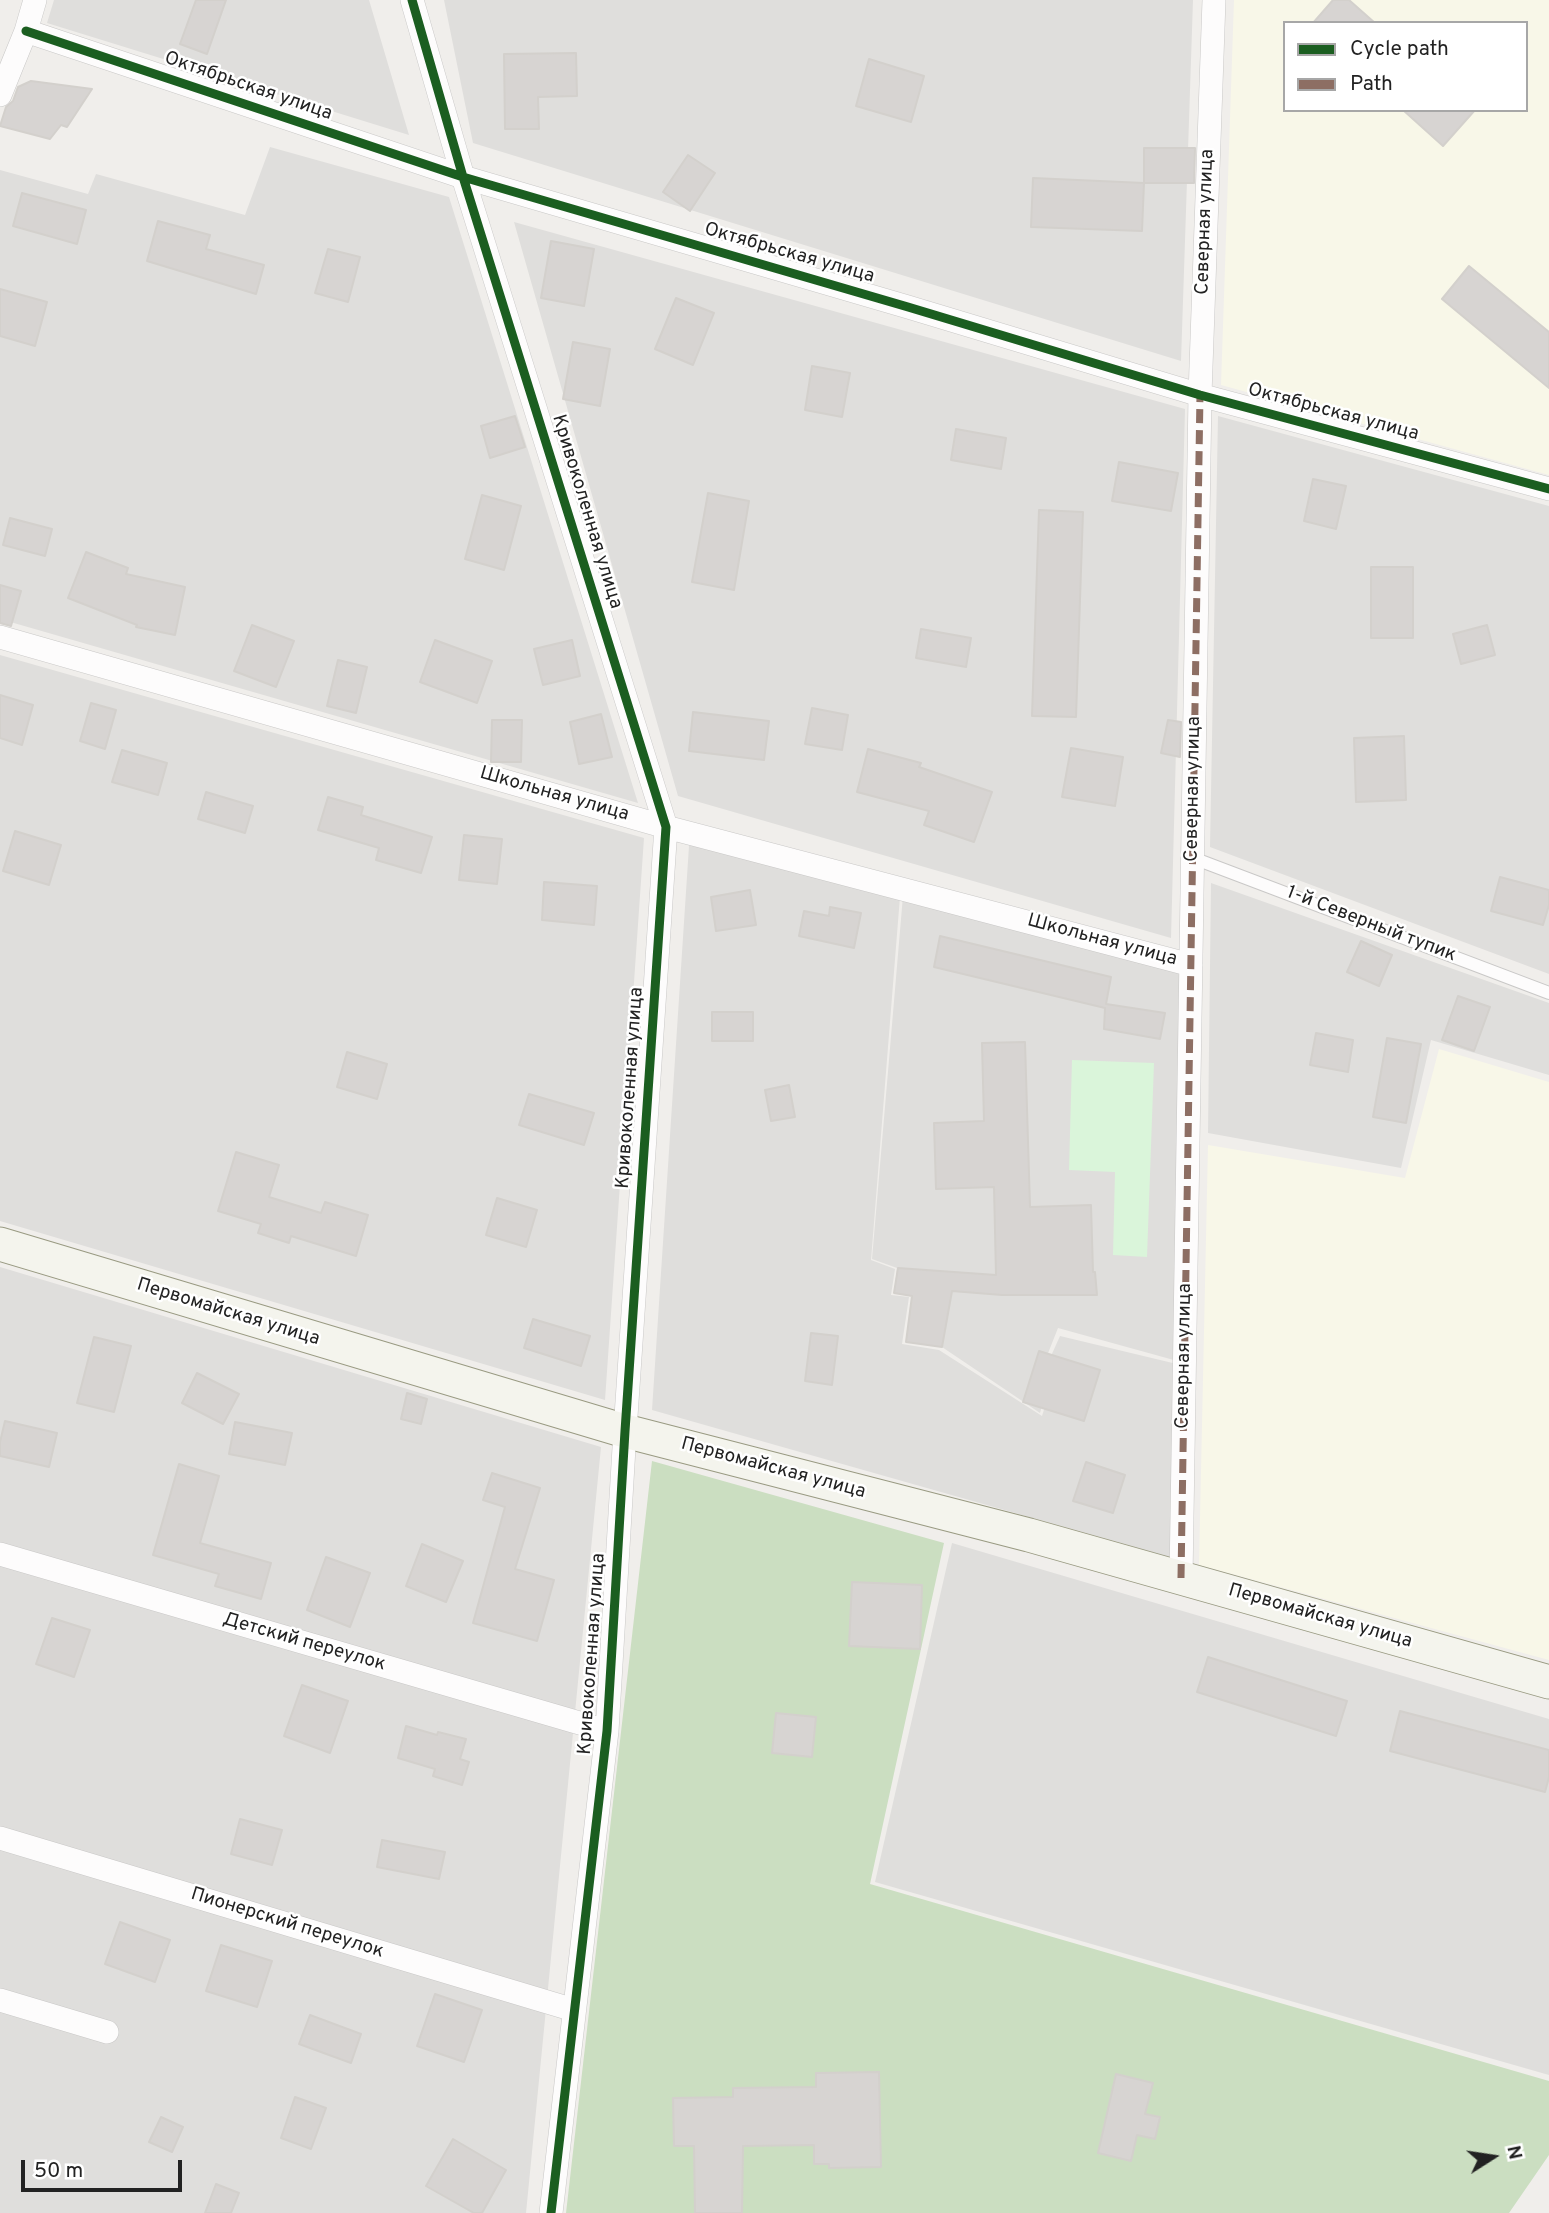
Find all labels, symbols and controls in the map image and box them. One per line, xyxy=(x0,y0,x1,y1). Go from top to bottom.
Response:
legend xyxy=(1283,21,1528,112)
text: Cycle path xyxy=(1350,36,1449,63)
street label: Октябрьская улица xyxy=(161,48,335,126)
text: Path xyxy=(1350,71,1393,98)
street label: Северная улица xyxy=(1192,149,1220,295)
street label: Октябрьская улица xyxy=(701,219,877,289)
street label: Октябрьская улица xyxy=(1245,379,1421,447)
street label: Кривоколенная улица xyxy=(546,412,626,612)
street label: Северная улица xyxy=(1181,716,1207,862)
street label: Школьная улица xyxy=(477,763,631,827)
street label: 1-й Северный тупик xyxy=(1283,882,1459,968)
street label: Школьная улица xyxy=(1025,910,1179,972)
street label: Кривоколенная улица xyxy=(613,987,649,1189)
street label: Первомайская улица xyxy=(134,1274,322,1352)
street label: Северная улица xyxy=(1172,1283,1198,1429)
street label: Первомайская улица xyxy=(678,1433,868,1505)
street label: Кривоколенная улица xyxy=(575,1553,611,1755)
street label: Первомайская улица xyxy=(1225,1580,1415,1654)
street label: Детский переулок xyxy=(220,1609,388,1677)
street label: Пионерский переулок xyxy=(188,1884,386,1964)
north arrow xyxy=(1458,2122,1528,2192)
text: N xyxy=(1500,2143,1527,2162)
scale bar xyxy=(24,2146,186,2190)
text: 50 m xyxy=(34,2158,83,2185)

